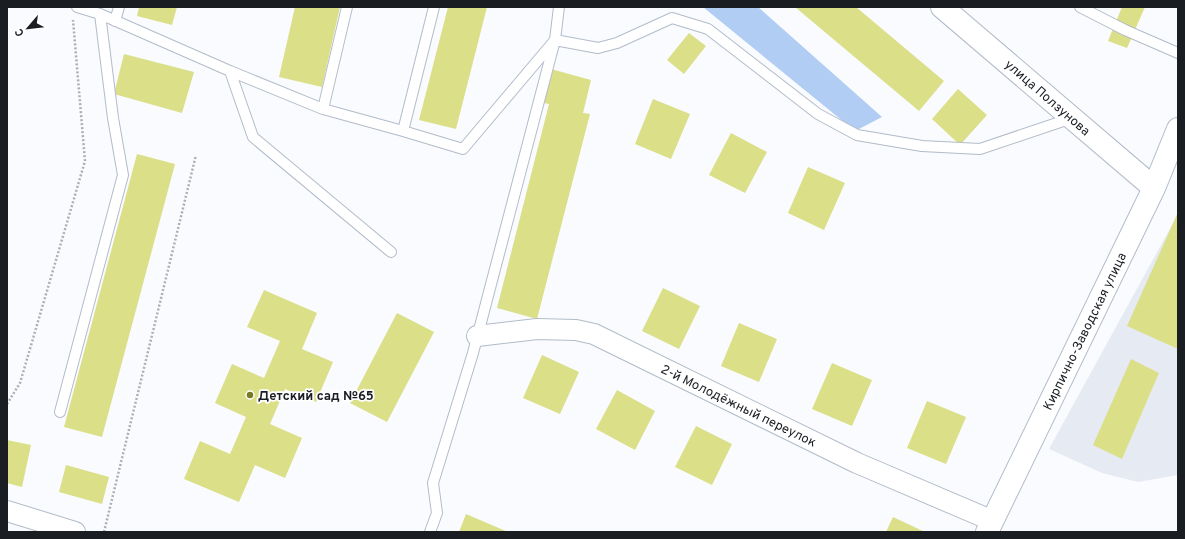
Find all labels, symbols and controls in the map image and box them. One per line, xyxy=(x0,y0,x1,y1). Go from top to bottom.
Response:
north arrow xyxy=(8,8,48,48)
text: С xyxy=(12,26,28,39)
street label: улица Ползунова xyxy=(1001,57,1093,140)
street label: Кирпично-Заводская улица xyxy=(1041,250,1131,414)
street label: 2-й Молодёжный переулок xyxy=(658,362,818,451)
place label: Детский сад №65 xyxy=(258,389,374,405)
marker: Детский сад №65 xyxy=(245,390,255,400)

